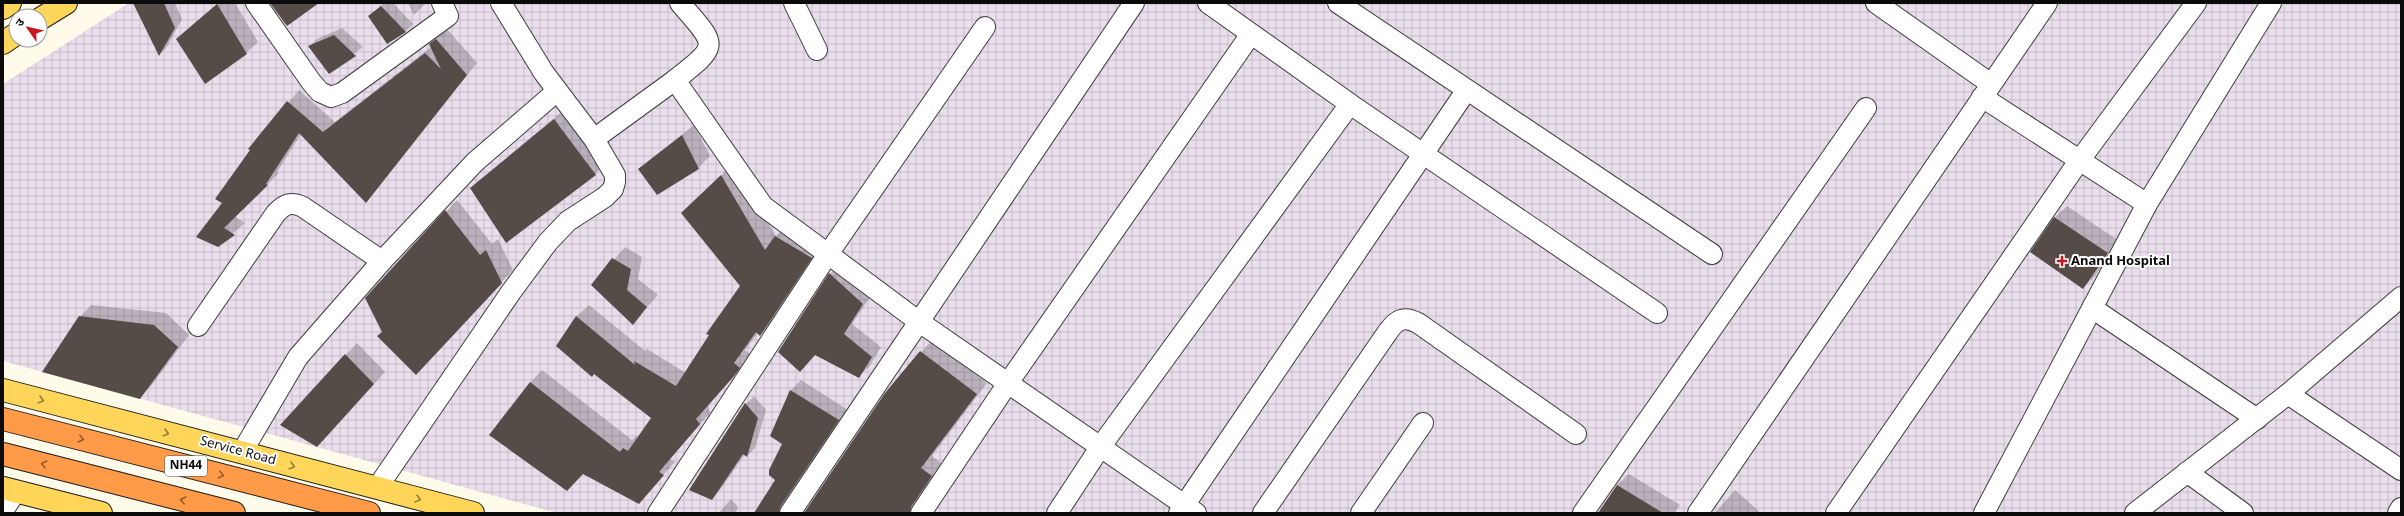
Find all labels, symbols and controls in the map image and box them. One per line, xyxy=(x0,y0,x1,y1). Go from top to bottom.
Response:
north arrow xyxy=(8,8,48,48)
text: उ xyxy=(13,16,28,30)
place label: Anand Hospital xyxy=(2071,253,2170,270)
marker: Anand Hospital xyxy=(2056,255,2068,267)
one-way arrow xyxy=(37,395,44,403)
one-way arrow xyxy=(163,428,170,436)
street label: Service Road xyxy=(198,433,278,469)
one-way arrow xyxy=(78,434,85,443)
road number: NH44 xyxy=(165,456,207,476)
one-way arrow xyxy=(40,460,47,469)
one-way arrow xyxy=(289,461,295,469)
one-way arrow xyxy=(217,470,224,479)
one-way arrow xyxy=(415,494,421,502)
one-way arrow xyxy=(180,496,187,505)

